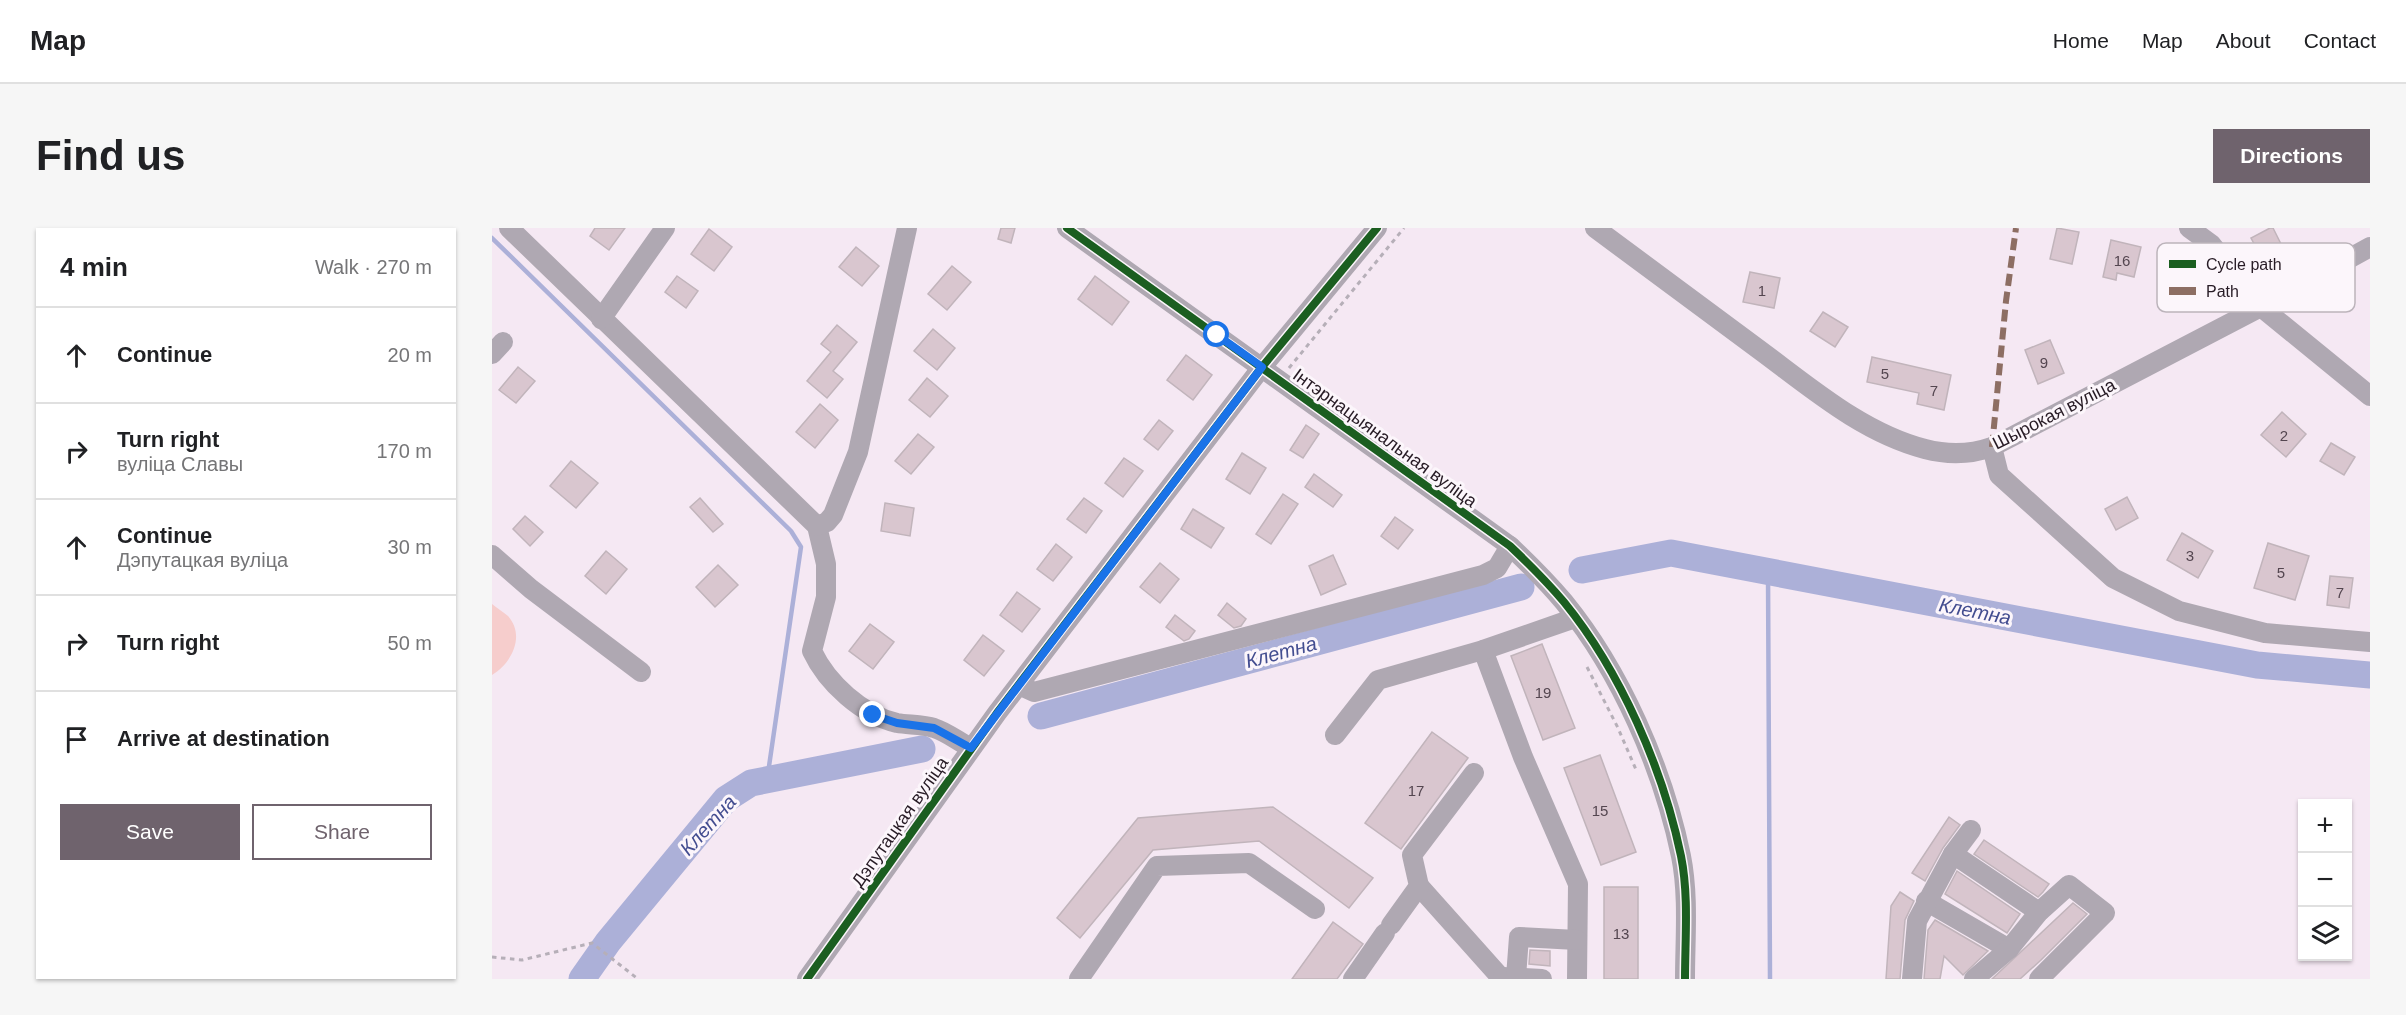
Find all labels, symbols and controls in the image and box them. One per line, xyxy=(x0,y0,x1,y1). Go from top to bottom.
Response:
text: Map xyxy=(30,25,86,56)
text: Home xyxy=(2053,29,2109,52)
text: Map xyxy=(2142,29,2183,52)
text: About xyxy=(2216,29,2271,52)
text: Contact xyxy=(2304,29,2376,52)
button: Directions xyxy=(2213,129,2370,183)
text: Find us xyxy=(36,132,185,179)
legend xyxy=(2157,243,2355,312)
text: 4 min xyxy=(60,252,128,282)
house number: 16 xyxy=(2114,252,2130,269)
text: Walk · 270 m xyxy=(315,256,432,278)
text: Cycle path xyxy=(2206,256,2282,273)
house number: 1 xyxy=(1758,282,1766,299)
text: Path xyxy=(2206,283,2239,300)
route start xyxy=(1203,321,1229,347)
icon: ahead xyxy=(60,339,93,372)
text: Continue xyxy=(117,342,212,367)
text: 20 m xyxy=(388,344,432,366)
house number: 9 xyxy=(2040,354,2048,371)
street label: Інтэрнацыянальная вуліца xyxy=(1289,365,1482,512)
house number: 5 xyxy=(1881,365,1889,382)
street label: Шырокая вуліца xyxy=(1989,374,2120,454)
house number: 7 xyxy=(1930,382,1938,399)
text: Turn right xyxy=(117,427,219,452)
house number: 2 xyxy=(2280,427,2288,444)
icon: right xyxy=(60,435,93,468)
text: 170 m xyxy=(376,440,432,462)
text: вуліца Славы xyxy=(117,453,243,475)
text: Continue xyxy=(117,523,212,548)
icon: ahead xyxy=(60,531,93,564)
text: 30 m xyxy=(388,536,432,558)
house number: 3 xyxy=(2186,547,2194,564)
text: Дэпутацкая вуліца xyxy=(117,549,288,571)
house number: 5 xyxy=(2277,564,2285,581)
house number: 7 xyxy=(2336,584,2344,601)
water label: Клетна xyxy=(1937,593,2013,629)
icon: right xyxy=(60,627,93,660)
text: Turn right xyxy=(117,630,219,655)
text: 50 m xyxy=(388,632,432,654)
water label: Клетна xyxy=(1243,632,1319,672)
house number: 19 xyxy=(1535,684,1551,701)
route end xyxy=(859,701,885,727)
icon: arrive xyxy=(60,723,93,756)
text: Arrive at destination xyxy=(117,726,330,751)
street label: Дэпутацкая вуліца xyxy=(848,752,953,891)
house number: 17 xyxy=(1408,782,1424,799)
water label: Клетна xyxy=(675,791,741,859)
map controls xyxy=(2298,799,2352,961)
button: + xyxy=(2298,799,2352,853)
house number: 15 xyxy=(1592,802,1608,819)
button: Save xyxy=(60,804,240,860)
button: Share xyxy=(252,804,432,860)
button: − xyxy=(2298,853,2352,907)
button: layers xyxy=(2298,907,2352,961)
house number: 13 xyxy=(1613,925,1629,942)

